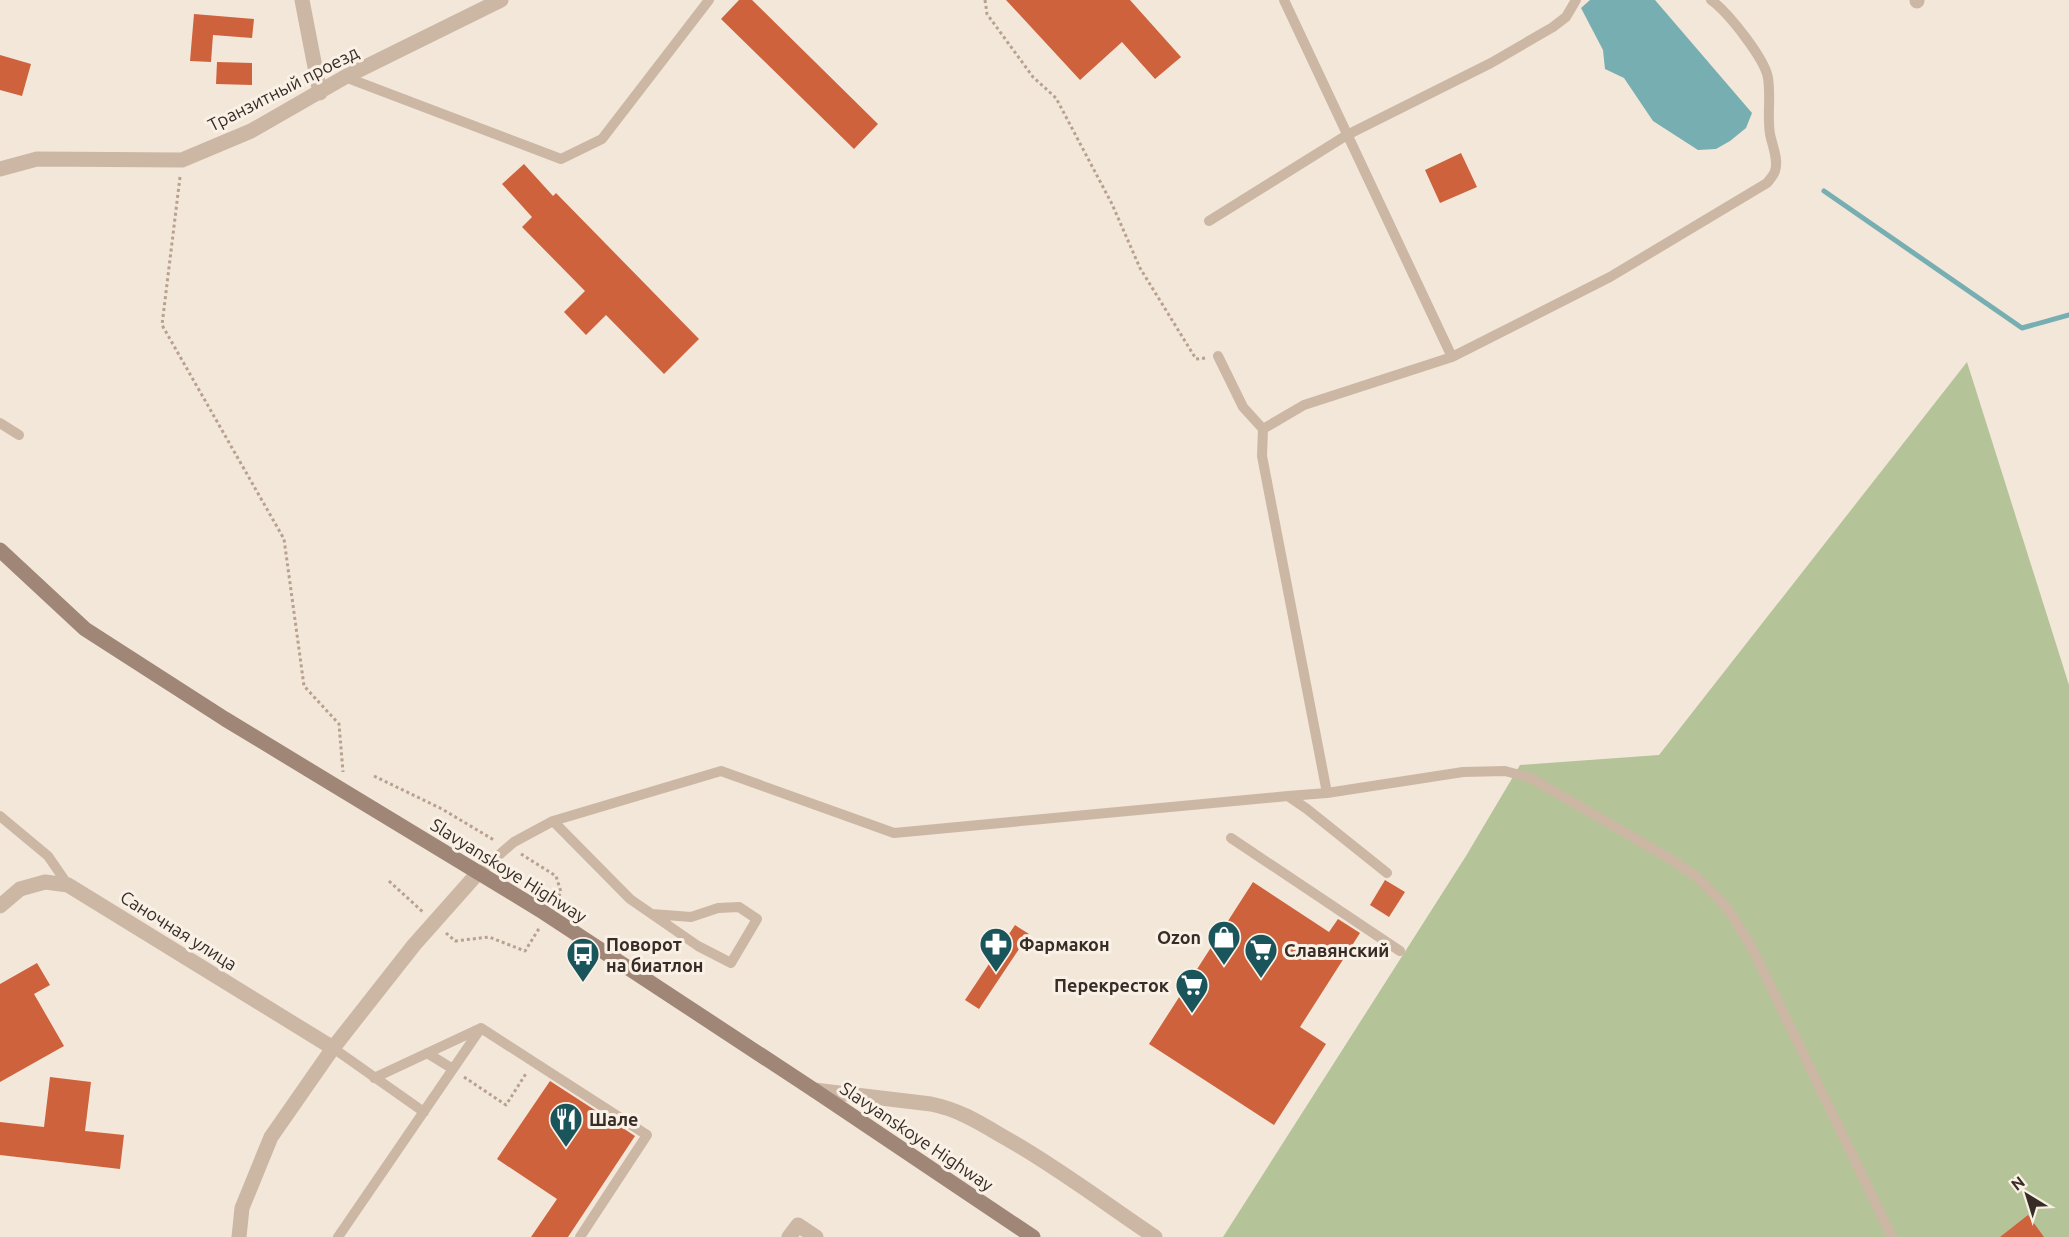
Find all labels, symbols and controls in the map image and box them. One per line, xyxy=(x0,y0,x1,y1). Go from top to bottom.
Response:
street label: Транзитный проезд xyxy=(204,41,362,135)
street label: Slavyanskoye Highway xyxy=(427,814,591,926)
street label: Саночная улица xyxy=(117,886,241,974)
shop icon: Ozon xyxy=(1206,919,1242,966)
pharmacy icon: Фармакон xyxy=(978,926,1014,973)
place label: Ozon xyxy=(1157,927,1201,947)
supermarket icon: Славянский xyxy=(1243,932,1279,979)
place label: Поворот на биатлон xyxy=(606,934,703,975)
place label: Фармакон xyxy=(1019,934,1110,954)
bus stop icon: Поворот на биатлон xyxy=(565,936,601,983)
place label: Славянский xyxy=(1284,940,1389,960)
supermarket icon: Перекресток xyxy=(1174,967,1210,1014)
place label: Перекресток xyxy=(1054,975,1170,995)
street label: Slavyanskoye Highway xyxy=(837,1077,997,1195)
restaurant icon: Шале xyxy=(548,1101,584,1148)
place label: Шале xyxy=(589,1109,638,1129)
north arrow xyxy=(1997,1165,2057,1225)
text: N xyxy=(2008,1172,2028,1194)

